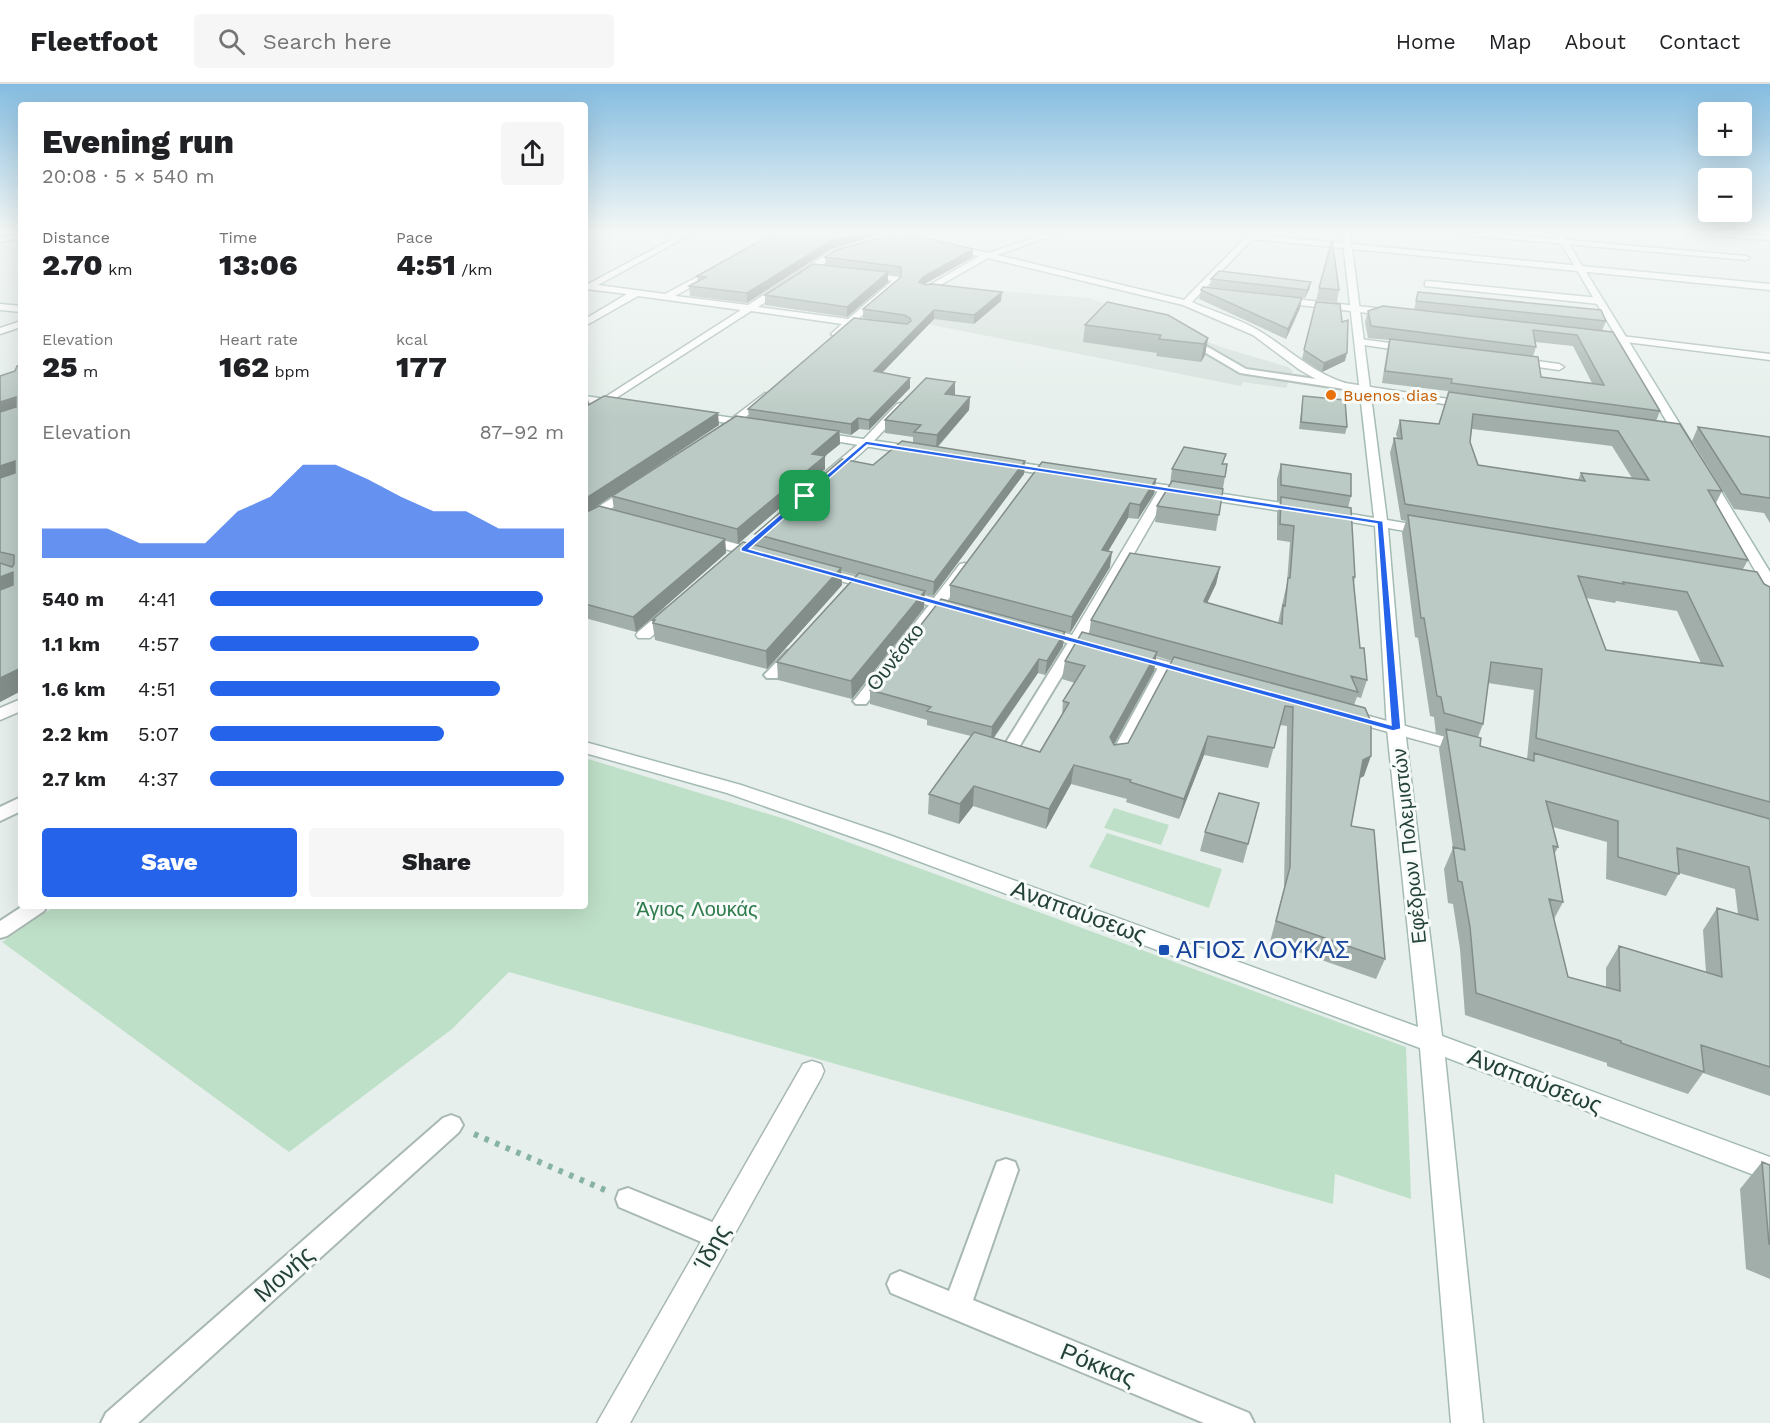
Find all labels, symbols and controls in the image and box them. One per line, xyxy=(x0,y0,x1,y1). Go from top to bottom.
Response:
search box xyxy=(194,14,614,68)
text: Fleetfoot xyxy=(30,25,158,58)
icon: search xyxy=(215,25,248,58)
text: Search here xyxy=(263,29,392,54)
text: Home xyxy=(1396,29,1456,54)
text: Map xyxy=(1489,29,1532,54)
text: About xyxy=(1565,29,1626,54)
text: Contact xyxy=(1659,29,1740,54)
map controls xyxy=(1698,102,1752,222)
button: + xyxy=(1698,102,1752,156)
text: Evening run xyxy=(42,122,234,161)
button: share xyxy=(501,122,564,185)
text: 20:08 · 5 × 540 m xyxy=(42,164,214,188)
button: − xyxy=(1698,168,1752,222)
text: Distance xyxy=(42,228,110,247)
text: Time xyxy=(219,228,257,247)
text: Pace xyxy=(396,228,433,247)
text: 2.70 xyxy=(42,247,103,282)
text: 13:06 xyxy=(219,247,298,282)
text: 4:51 xyxy=(396,247,456,282)
text: km xyxy=(103,260,133,279)
text: /km xyxy=(456,260,493,279)
text: Elevation xyxy=(42,330,113,349)
text: Heart rate xyxy=(219,330,298,349)
text: kcal xyxy=(396,330,428,349)
text: 25 xyxy=(42,349,78,384)
text: 162 xyxy=(219,349,269,384)
text: 177 xyxy=(396,349,447,384)
text: m xyxy=(78,362,98,381)
text: bpm xyxy=(269,362,310,381)
place label: Buenos dias xyxy=(1343,386,1438,405)
marker: Buenos dias xyxy=(1324,388,1338,402)
text: Elevation xyxy=(42,420,131,444)
text: 87–92 m xyxy=(479,420,564,444)
pin xyxy=(779,470,830,521)
icon: arrive xyxy=(788,479,821,512)
text: 540 m xyxy=(42,587,104,611)
text: 4:41 xyxy=(138,587,176,611)
street label: Ουνέσκο xyxy=(861,619,929,695)
text: 1.1 km xyxy=(42,632,100,656)
text: 4:57 xyxy=(138,632,179,656)
text: 1.6 km xyxy=(42,677,106,701)
text: 4:51 xyxy=(138,677,176,701)
text: 2.2 km xyxy=(42,722,109,746)
text: 5:07 xyxy=(138,722,179,746)
street label: Εφέδρων Πολεμιστών xyxy=(1387,747,1431,945)
text: 2.7 km xyxy=(42,767,106,791)
text: 4:37 xyxy=(138,767,178,791)
button: Save xyxy=(42,828,297,897)
button: Share xyxy=(309,828,564,897)
street label: Αναπαύσεως xyxy=(1008,875,1150,949)
park label: Άγιος Λουκάς xyxy=(636,897,758,921)
place label: ΑΓΙΟΣ ΛΟΥΚΑΣ xyxy=(1176,936,1350,964)
marker: ΑΓΙΟΣ ΛΟΥΚΑΣ xyxy=(1157,943,1171,957)
street label: Αναπαύσεως xyxy=(1464,1042,1606,1120)
street label: Ίδης xyxy=(688,1219,736,1275)
street label: Μονής xyxy=(249,1240,319,1308)
street label: Ρόκκας xyxy=(1056,1337,1140,1393)

